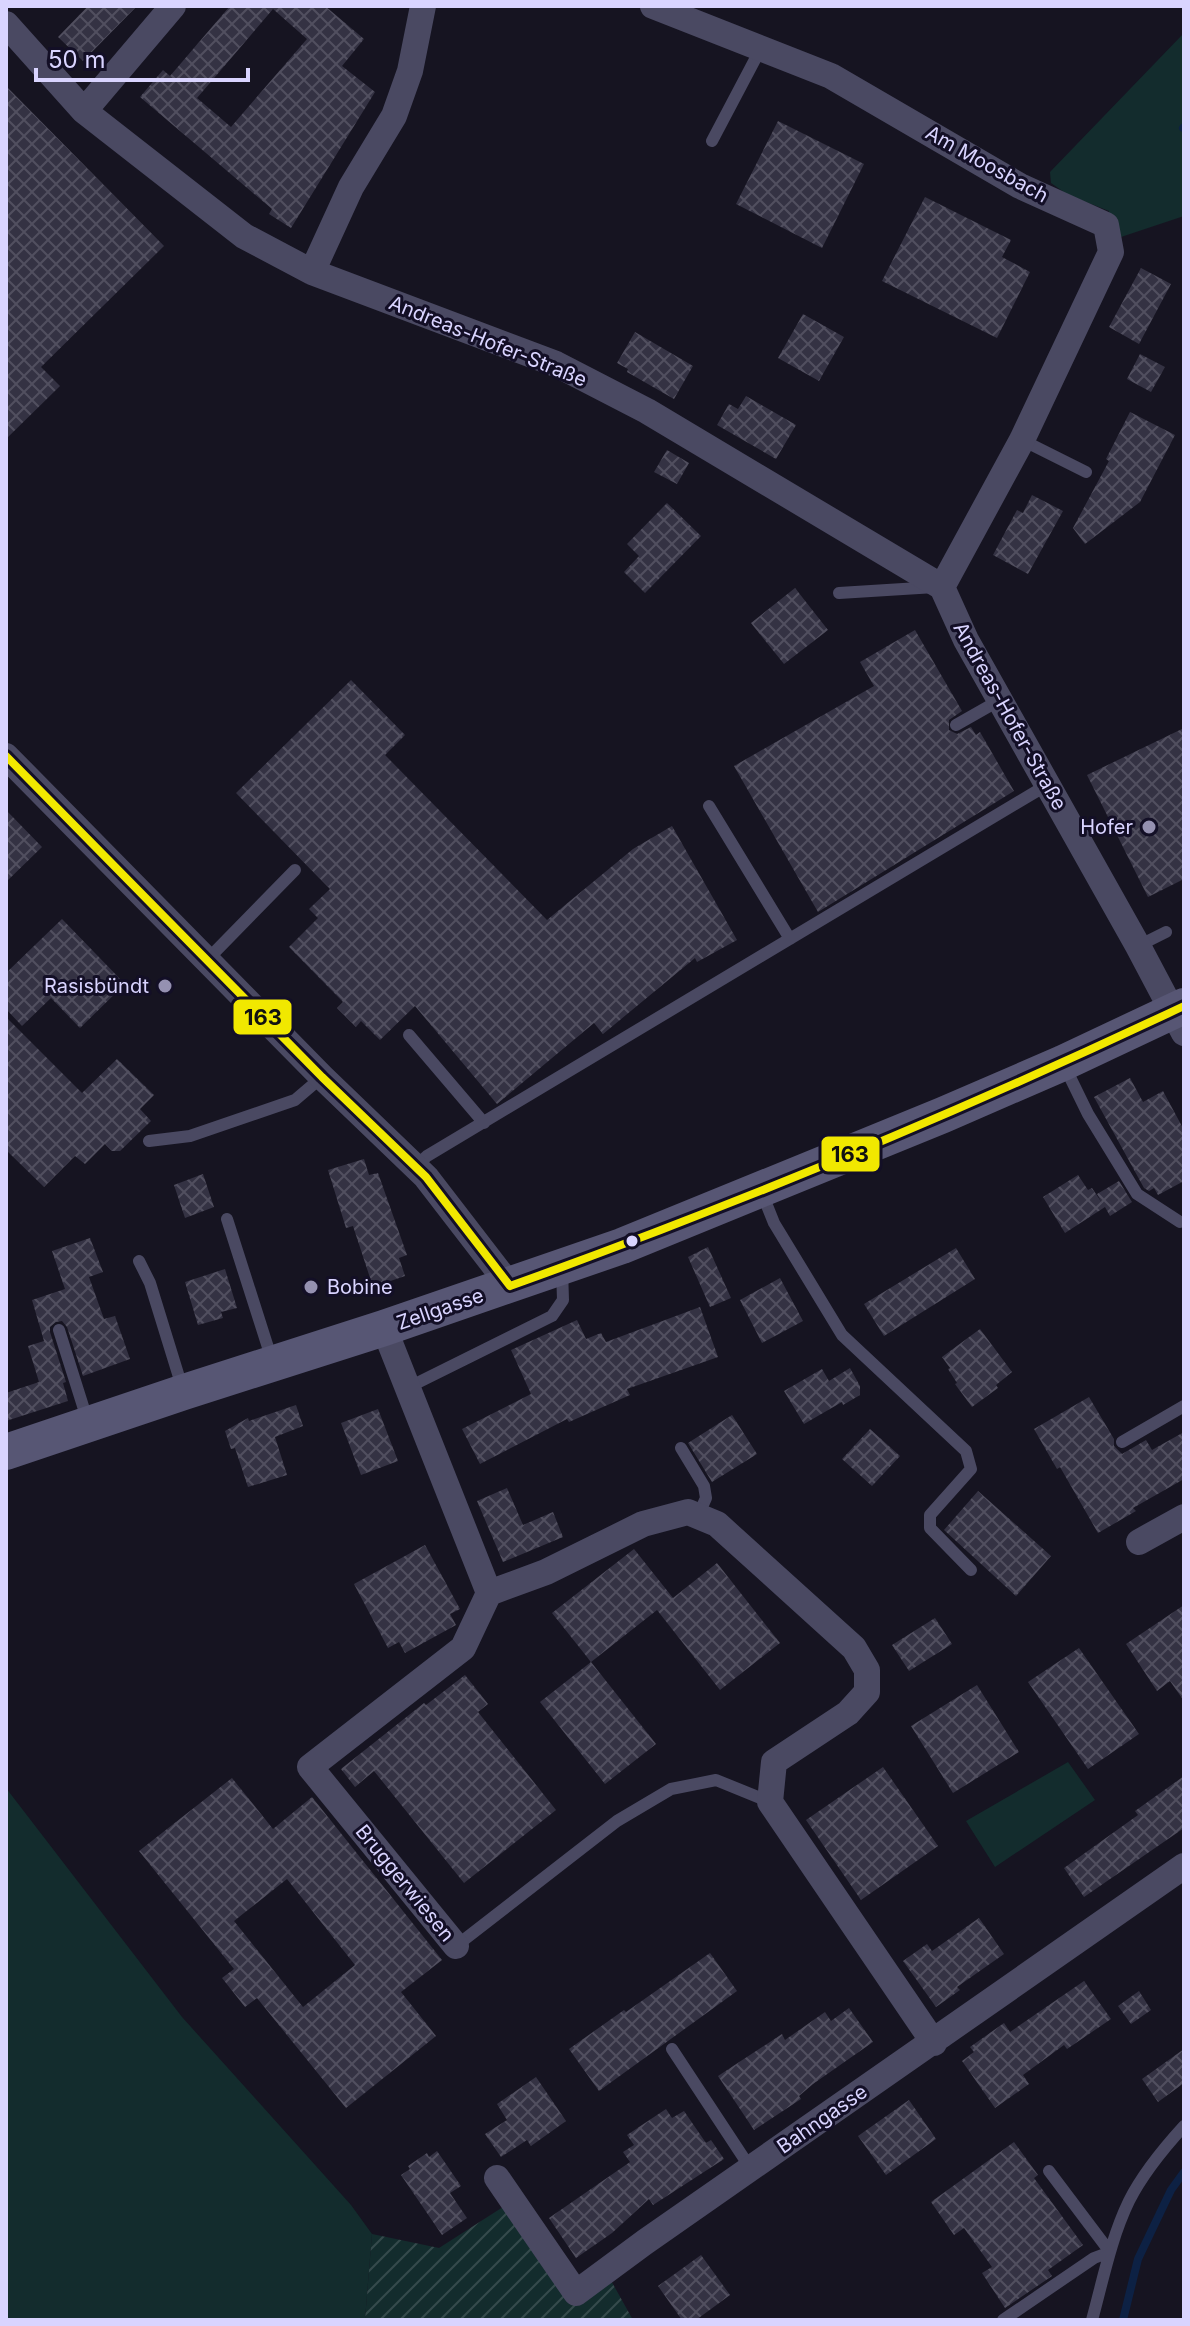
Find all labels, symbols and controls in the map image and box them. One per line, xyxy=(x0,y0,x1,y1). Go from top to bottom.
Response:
scale bar xyxy=(36,32,248,82)
text: 50 m xyxy=(48,45,106,74)
street label: Am Moosbach xyxy=(921,120,1053,208)
street label: Andreas-Hofer-Straße xyxy=(386,290,590,392)
street label: Andreas-Hofer-Straße xyxy=(948,618,1072,814)
place label: Hofer xyxy=(1080,815,1133,839)
marker: Hofer xyxy=(1140,818,1158,836)
place label: Rasisbündt xyxy=(44,974,149,998)
marker: Rasisbündt xyxy=(156,977,174,995)
line badge: 163 xyxy=(232,998,293,1036)
text: 163 xyxy=(244,1004,282,1030)
line badge: 163 xyxy=(820,1135,881,1173)
text: 163 xyxy=(831,1141,869,1167)
unlabelled marker xyxy=(624,1233,640,1249)
place label: Bobine xyxy=(327,1275,393,1299)
marker: Bobine xyxy=(302,1278,320,1296)
street label: Zellgasse xyxy=(393,1283,487,1335)
street label: Bruggerwiesen xyxy=(351,1820,459,1946)
street label: Bahngasse xyxy=(772,2079,872,2159)

